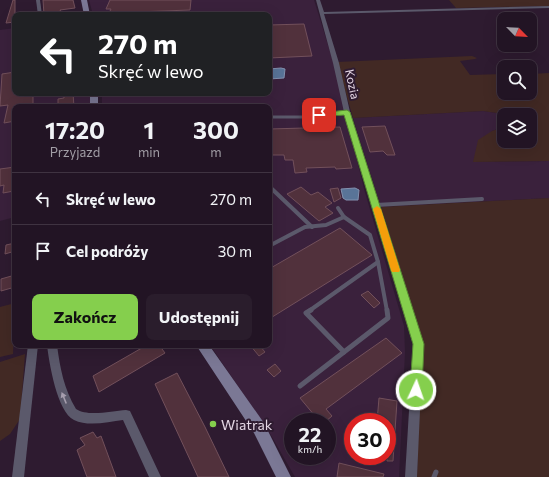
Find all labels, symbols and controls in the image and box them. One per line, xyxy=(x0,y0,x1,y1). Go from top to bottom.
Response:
north arrow xyxy=(497,12,537,52)
map controls xyxy=(497,12,537,148)
text: 270 m xyxy=(98,26,177,60)
icon: left xyxy=(32,28,84,80)
text: Skręć w lewo xyxy=(98,60,204,82)
button: search xyxy=(497,60,537,100)
street label: Kozia xyxy=(343,68,363,100)
pin xyxy=(302,98,336,132)
icon: arrive xyxy=(308,104,330,126)
button: layers xyxy=(497,108,537,148)
text: 17:20 xyxy=(45,115,105,144)
text: 1 xyxy=(144,115,154,144)
text: 300 xyxy=(193,115,239,144)
text: Przyjazd xyxy=(50,144,100,160)
text: min xyxy=(138,144,160,160)
text: m xyxy=(210,144,222,160)
icon: left xyxy=(32,188,54,210)
text: Skręć w lewo xyxy=(66,190,156,208)
text: 270 m xyxy=(210,190,252,208)
icon: arrive xyxy=(32,240,54,262)
text: Cel podróży xyxy=(66,242,149,260)
text: 30 m xyxy=(218,242,252,260)
button: Zakończ xyxy=(32,294,138,340)
button: Udostępnij xyxy=(146,294,252,340)
position arrow xyxy=(395,369,437,411)
one-way arrow xyxy=(61,392,67,403)
speed limit sign: 30 xyxy=(344,413,396,465)
place label: Wiatrak xyxy=(221,416,273,433)
marker: Wiatrak xyxy=(208,419,218,429)
text: 22 xyxy=(299,422,321,446)
text: km/h xyxy=(298,443,322,455)

